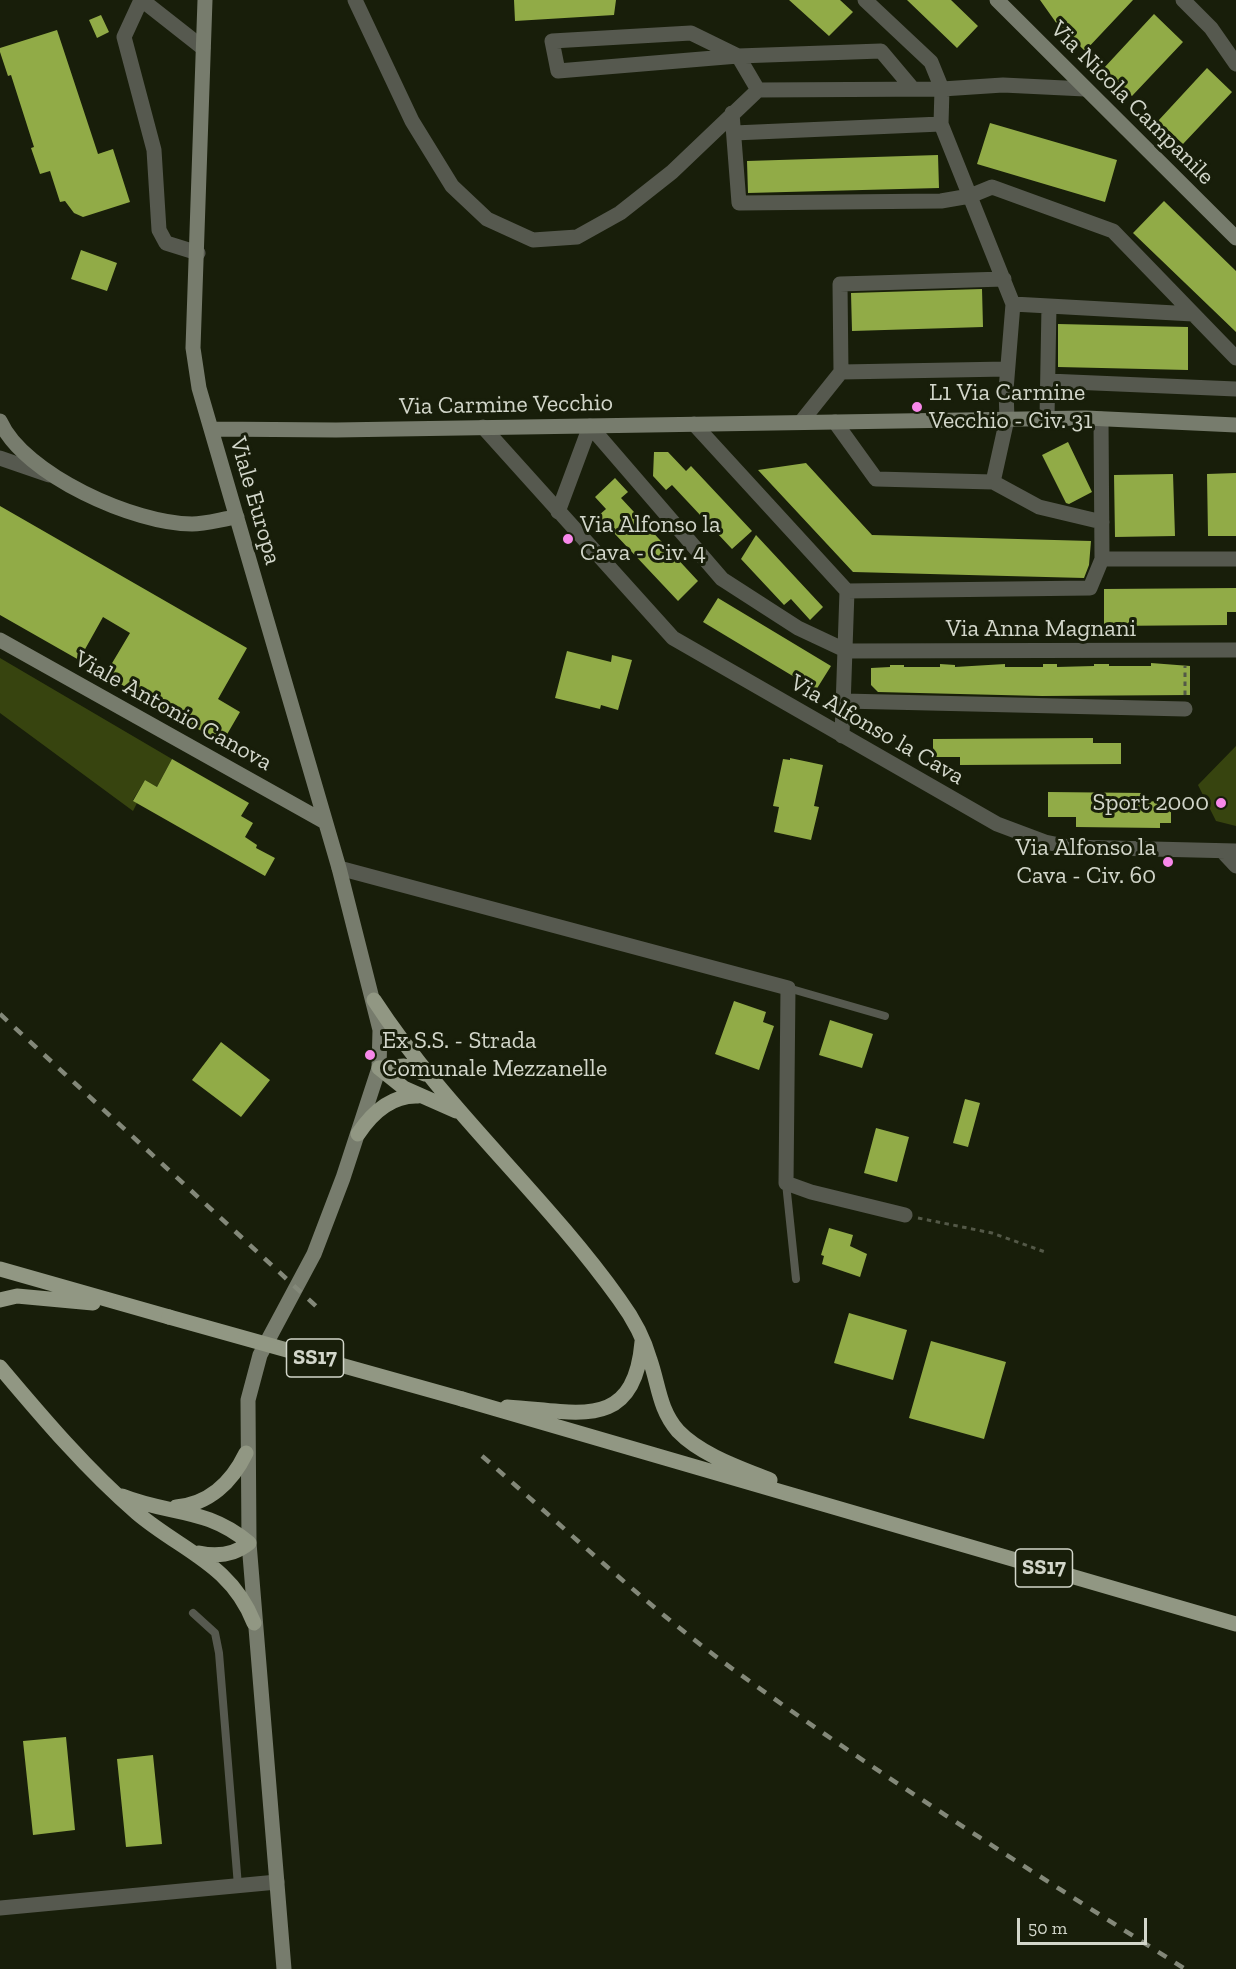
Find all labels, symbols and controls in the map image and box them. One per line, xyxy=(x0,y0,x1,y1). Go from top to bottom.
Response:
street label: Via Nicola Campanile xyxy=(1044,15,1220,191)
place label: L1 Via Carmine Vecchio - Civ. 31 xyxy=(929,379,1092,435)
street label: Via Carmine Vecchio xyxy=(399,389,613,421)
marker: L1 Via Carmine Vecchio - Civ. 31 xyxy=(910,400,924,414)
street label: Viale Europa xyxy=(223,434,287,568)
place label: Via Alfonso la Cava - Civ. 4 xyxy=(580,511,721,567)
marker: Via Alfonso la Cava - Civ. 4 xyxy=(561,532,575,546)
street label: Via Anna Magnani xyxy=(946,615,1136,643)
street label: Viale Antonio Canova xyxy=(69,645,277,777)
street label: Via Alfonso la Cava xyxy=(785,668,969,792)
place label: Sport 2000 xyxy=(1092,789,1209,817)
marker: Sport 2000 xyxy=(1214,796,1228,810)
place label: Via Alfonso la Cava - Civ. 60 xyxy=(1015,834,1156,890)
marker: Via Alfonso la Cava - Civ. 60 xyxy=(1161,855,1175,869)
place label: Ex S.S. - Strada Comunale Mezzanelle xyxy=(382,1027,607,1083)
marker: Ex S.S. - Strada Comunale Mezzanelle xyxy=(363,1048,377,1062)
road number: SS17 xyxy=(286,1339,344,1377)
road number: SS17 xyxy=(1016,1549,1072,1587)
scale bar xyxy=(1020,1906,1150,1944)
text: 50 m xyxy=(1028,1917,1067,1939)

